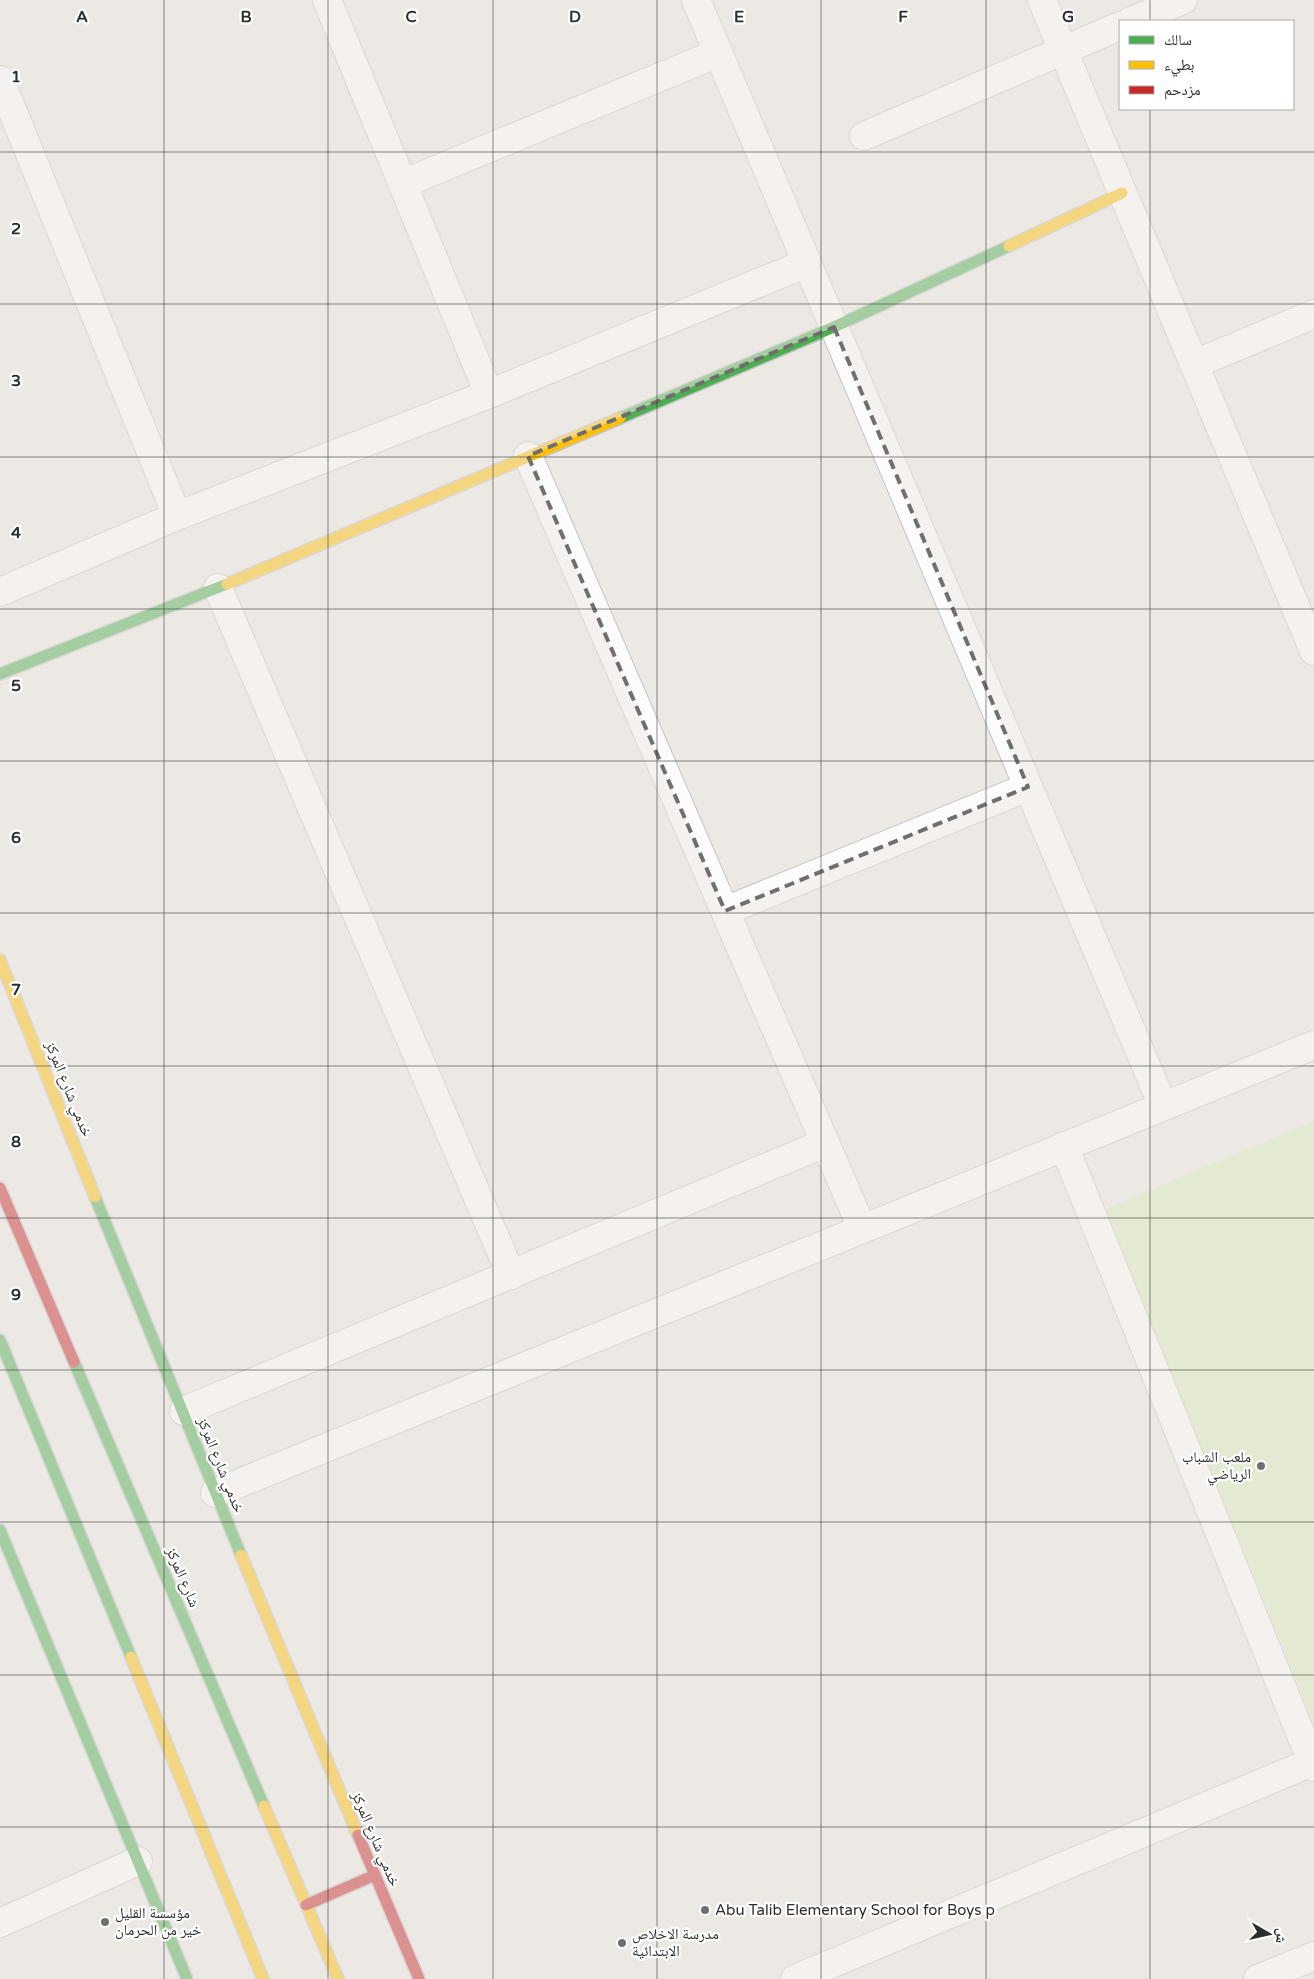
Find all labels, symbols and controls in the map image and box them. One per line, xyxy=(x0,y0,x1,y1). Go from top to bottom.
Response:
text: A xyxy=(76,7,88,27)
text: B xyxy=(240,7,252,27)
text: C xyxy=(405,7,417,27)
text: D xyxy=(569,7,581,27)
text: E xyxy=(734,7,744,27)
text: F xyxy=(898,7,908,27)
text: G xyxy=(1062,7,1074,27)
legend xyxy=(1119,20,1294,110)
text: سالك xyxy=(1164,31,1192,49)
text: بطيء xyxy=(1164,56,1194,77)
text: 1 xyxy=(11,67,21,87)
text: مزدحم xyxy=(1164,81,1201,100)
text: 2 xyxy=(11,219,21,239)
text: 3 xyxy=(11,371,21,391)
text: 4 xyxy=(11,523,21,543)
text: 5 xyxy=(11,676,21,696)
text: 6 xyxy=(11,828,21,848)
text: 7 xyxy=(11,980,21,1000)
street label: خدمي شارع المركز xyxy=(39,1038,97,1141)
text: 8 xyxy=(11,1132,21,1152)
text: 9 xyxy=(11,1285,21,1305)
street label: خدمي شارع المركز xyxy=(191,1414,249,1517)
place label: ملعب الشباب الرياضي xyxy=(1182,1448,1251,1486)
marker: ملعب الشباب الرياضي xyxy=(1255,1460,1267,1472)
street label: شارع المركز xyxy=(161,1543,204,1610)
street label: خدمي شارع المركز xyxy=(345,1788,404,1891)
place label: Abu Talib Elementary School for Boys p xyxy=(715,1901,995,1919)
place label: مؤسسة القليل خير من الحرمان xyxy=(115,1904,202,1940)
marker: Abu Talib Elementary School for Boys p xyxy=(699,1904,711,1916)
north arrow xyxy=(1244,1909,1294,1959)
marker: مؤسسة القليل خير من الحرمان xyxy=(99,1916,111,1928)
place label: مدرسة الاخلاص الابتدائية xyxy=(632,1925,719,1960)
text: ش xyxy=(1272,1927,1291,1945)
marker: مدرسة الاخلاص الابتدائية xyxy=(616,1937,628,1949)

